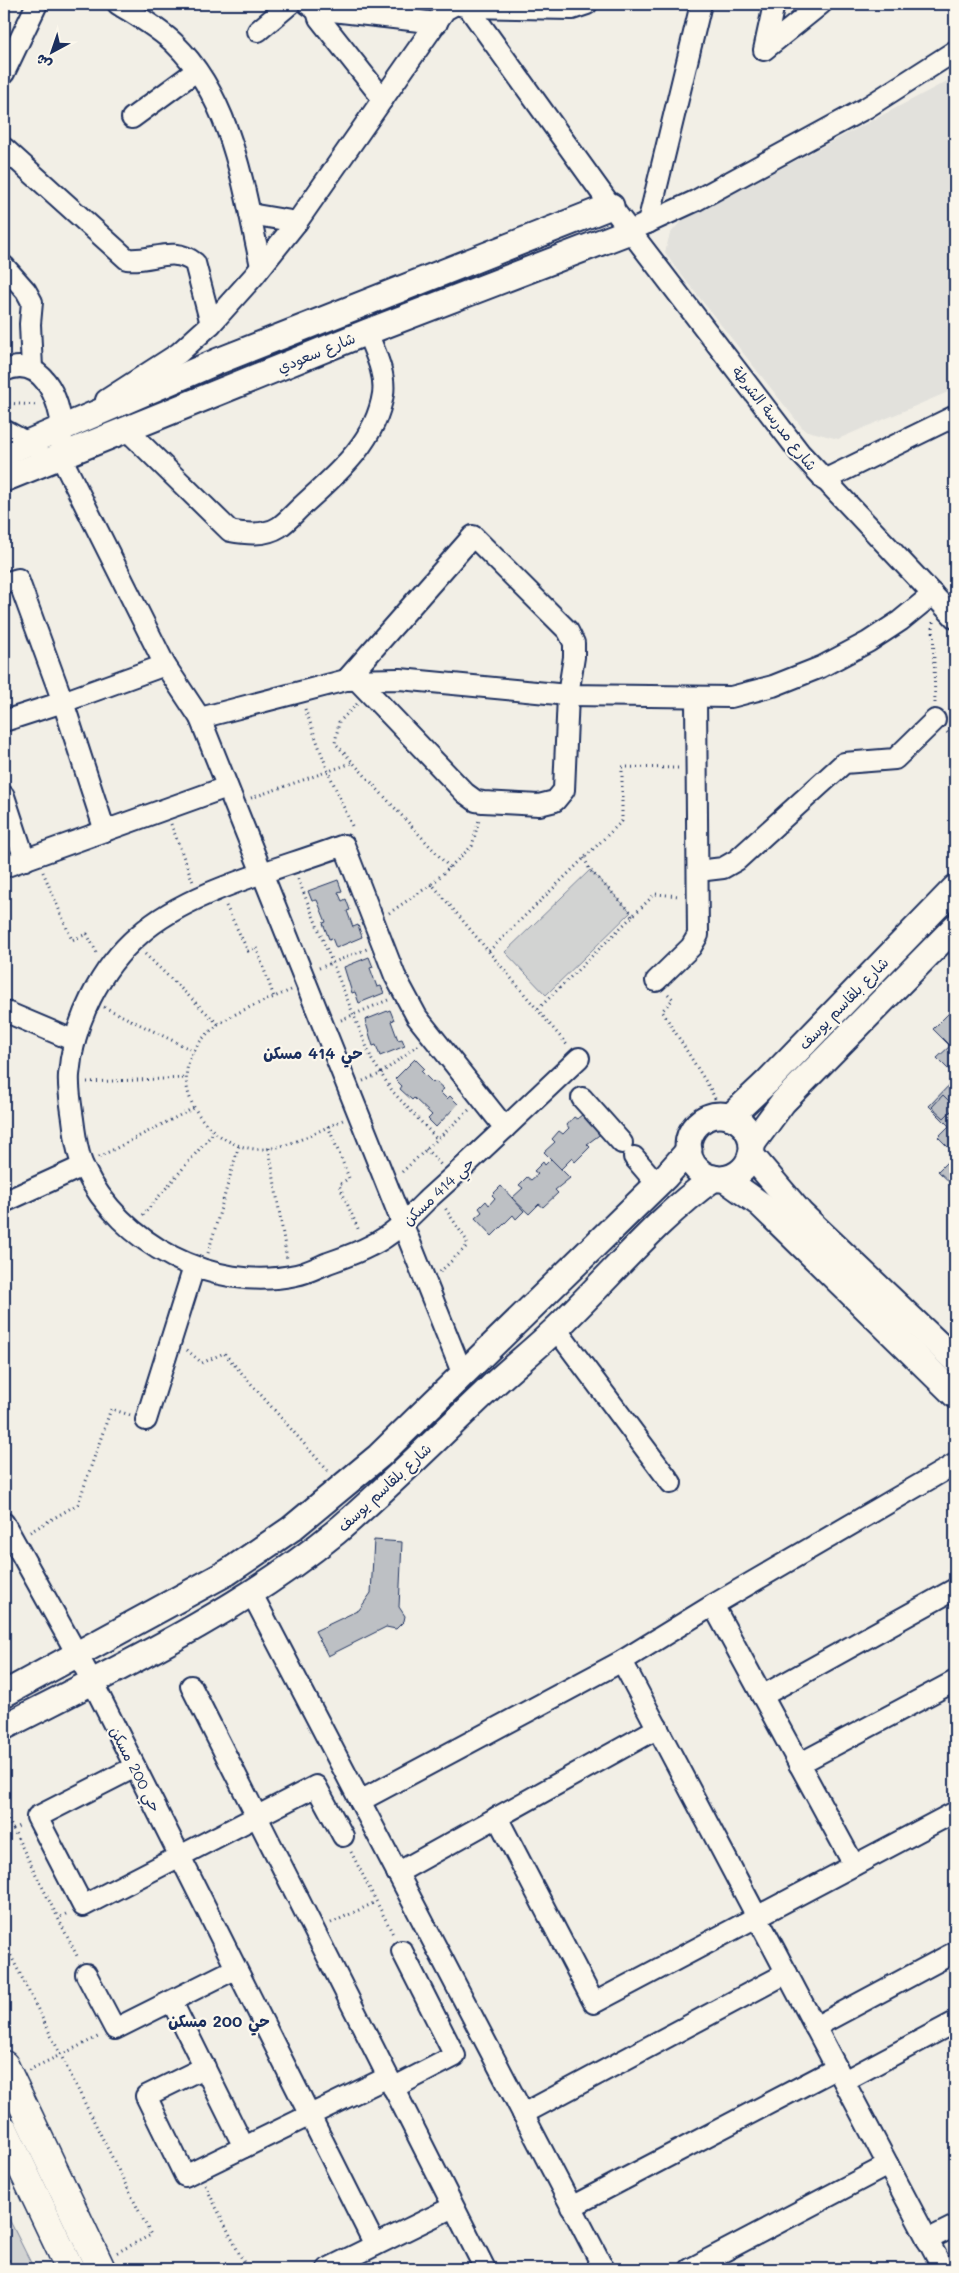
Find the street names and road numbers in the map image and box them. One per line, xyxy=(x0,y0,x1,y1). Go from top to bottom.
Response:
street label: شارع سعودي xyxy=(274,327,359,379)
street label: شارع مدرسة الشرطة xyxy=(727,362,822,475)
street label: شارع بلقاسم يوسف xyxy=(794,952,895,1056)
street label: حي 414 مسكن xyxy=(398,1153,481,1232)
street label: شارع بلقاسم يوسف xyxy=(333,1438,437,1538)
street label: حي 200 مسكن xyxy=(102,1723,166,1817)

